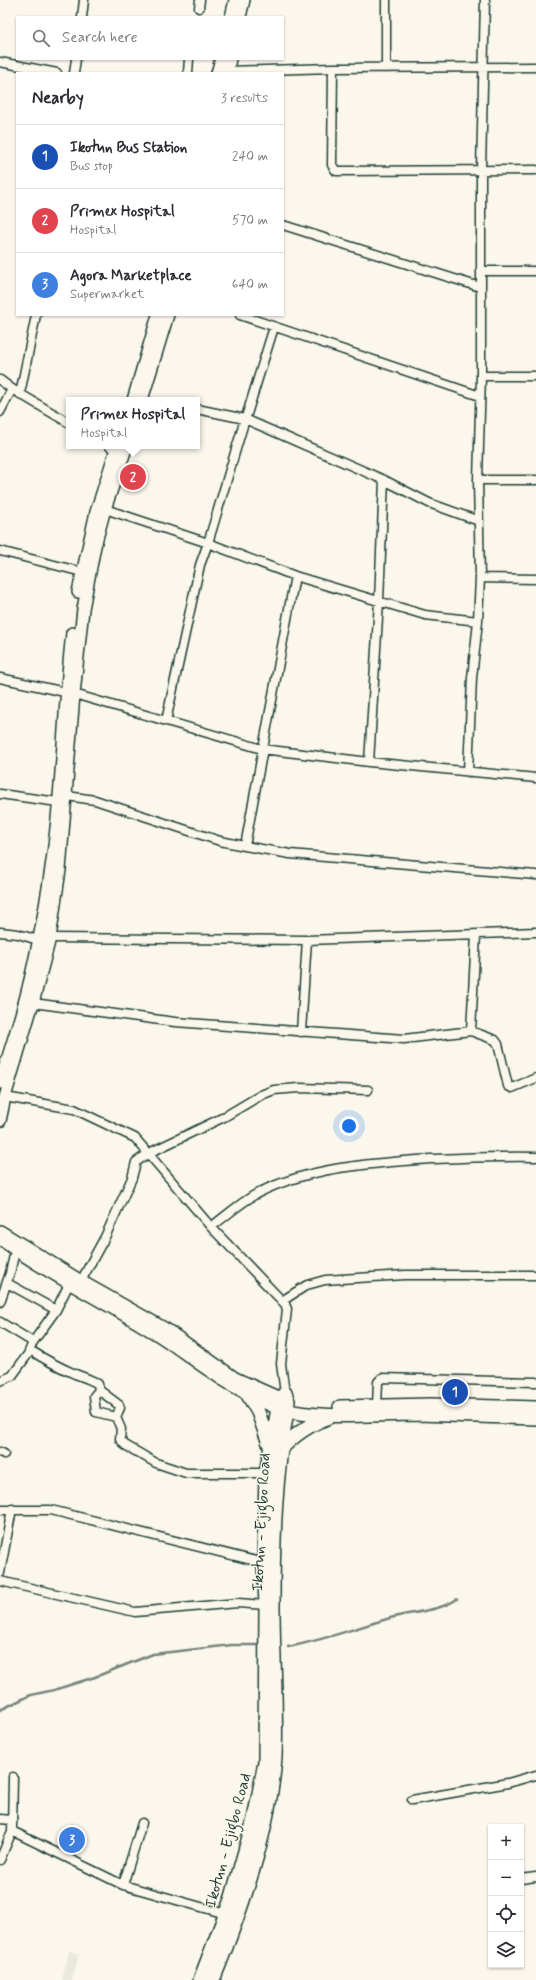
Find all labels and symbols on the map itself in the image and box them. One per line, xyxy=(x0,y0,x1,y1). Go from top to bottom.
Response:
pin: 2 xyxy=(120,462,146,492)
your location xyxy=(339,1116,359,1136)
pin: 1 xyxy=(442,1377,468,1407)
street label: Ikotun - Ejigbo Road xyxy=(247,1452,277,1592)
street label: Ikotun - Ejigbo Road xyxy=(200,1771,257,1910)
pin: 3 xyxy=(59,1825,85,1855)

